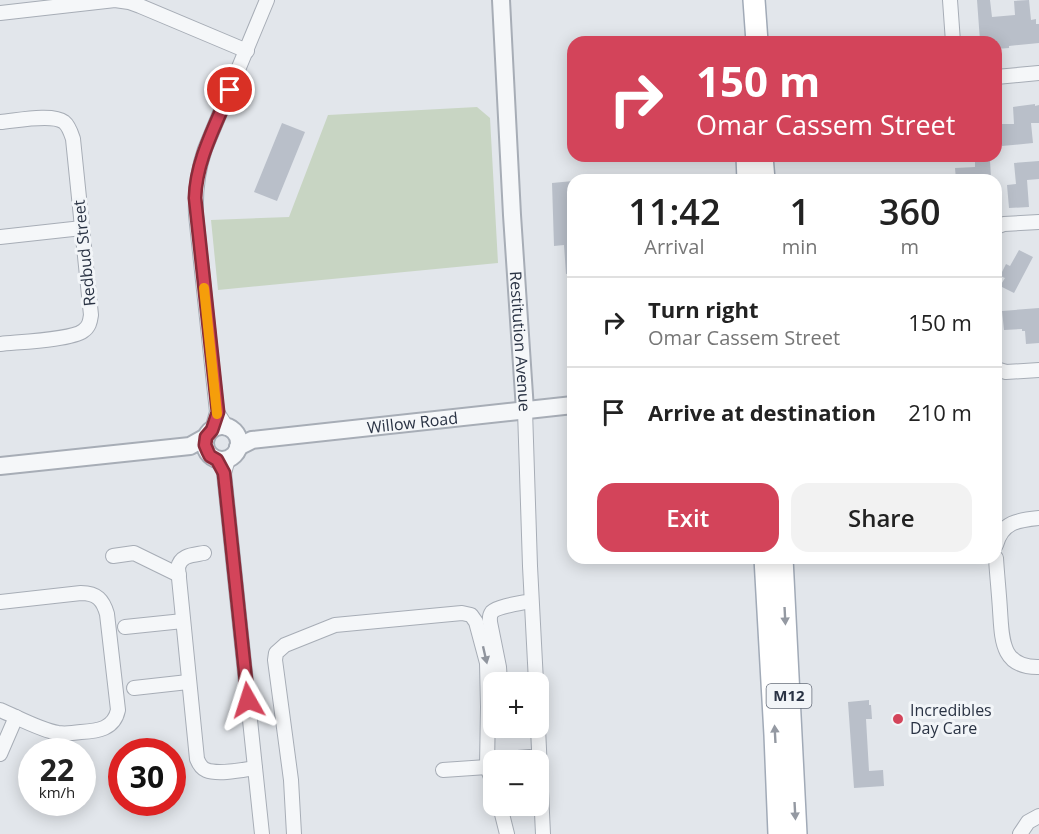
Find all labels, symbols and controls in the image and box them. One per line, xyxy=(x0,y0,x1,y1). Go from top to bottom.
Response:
text: 150 m xyxy=(696,52,820,109)
icon: right xyxy=(597,60,675,138)
pin xyxy=(204,64,255,115)
icon: arrive xyxy=(213,73,246,106)
text: Omar Cassem Street xyxy=(696,106,955,143)
text: 11:42 xyxy=(628,187,721,236)
text: 1 xyxy=(789,187,810,236)
text: 360 xyxy=(879,187,941,236)
street label: Redbud Street xyxy=(67,198,101,307)
text: Arrival xyxy=(644,233,705,260)
text: min xyxy=(782,233,818,260)
text: m xyxy=(901,233,919,260)
street label: Restitution Avenue xyxy=(505,270,536,412)
text: Turn right xyxy=(648,294,759,324)
icon: right xyxy=(597,306,630,339)
text: 150 m xyxy=(908,307,972,337)
text: Omar Cassem Street xyxy=(648,324,840,351)
icon: arrive xyxy=(597,396,630,429)
text: Arrive at destination xyxy=(648,397,876,427)
text: 210 m xyxy=(908,397,972,427)
street label: Willow Road xyxy=(366,407,459,438)
button: Exit xyxy=(597,483,779,552)
button: Share xyxy=(791,483,972,552)
one-way arrow xyxy=(781,607,790,626)
one-way arrow xyxy=(480,646,490,664)
position arrow xyxy=(216,668,280,732)
map controls xyxy=(483,672,549,816)
button: + xyxy=(483,672,549,738)
road number: M12 xyxy=(766,684,812,708)
place label: Incredibles Day Care xyxy=(910,699,992,739)
marker: Incredibles Day Care xyxy=(891,712,905,726)
one-way arrow xyxy=(771,724,780,743)
speed limit sign: 30 xyxy=(108,738,186,816)
text: 22 xyxy=(40,749,74,790)
button: − xyxy=(483,750,549,816)
text: km/h xyxy=(39,782,75,802)
one-way arrow xyxy=(791,802,800,821)

